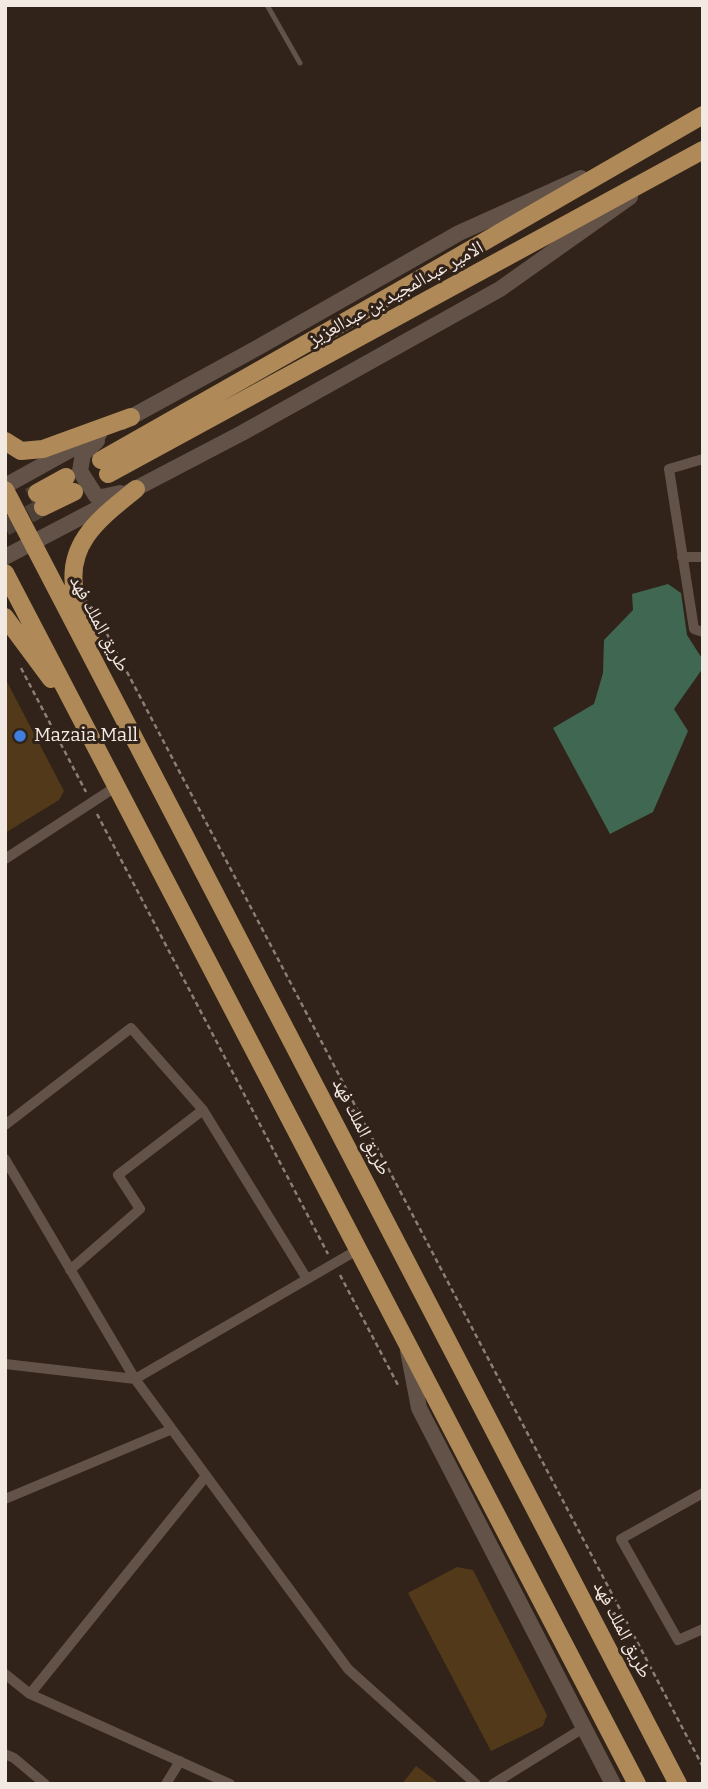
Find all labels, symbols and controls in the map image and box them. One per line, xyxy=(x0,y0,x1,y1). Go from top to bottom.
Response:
street label: الامير عبدالمجيد بن عبدالعزيز xyxy=(304,236,488,352)
street label: طريق الملك فهد xyxy=(64,572,134,676)
place label: Mazaia Mall xyxy=(34,725,138,747)
marker: Mazaia Mall xyxy=(12,728,28,744)
street label: طريق الملك فهد xyxy=(327,1075,395,1179)
street label: طريق الملك فهد xyxy=(588,1578,656,1682)

